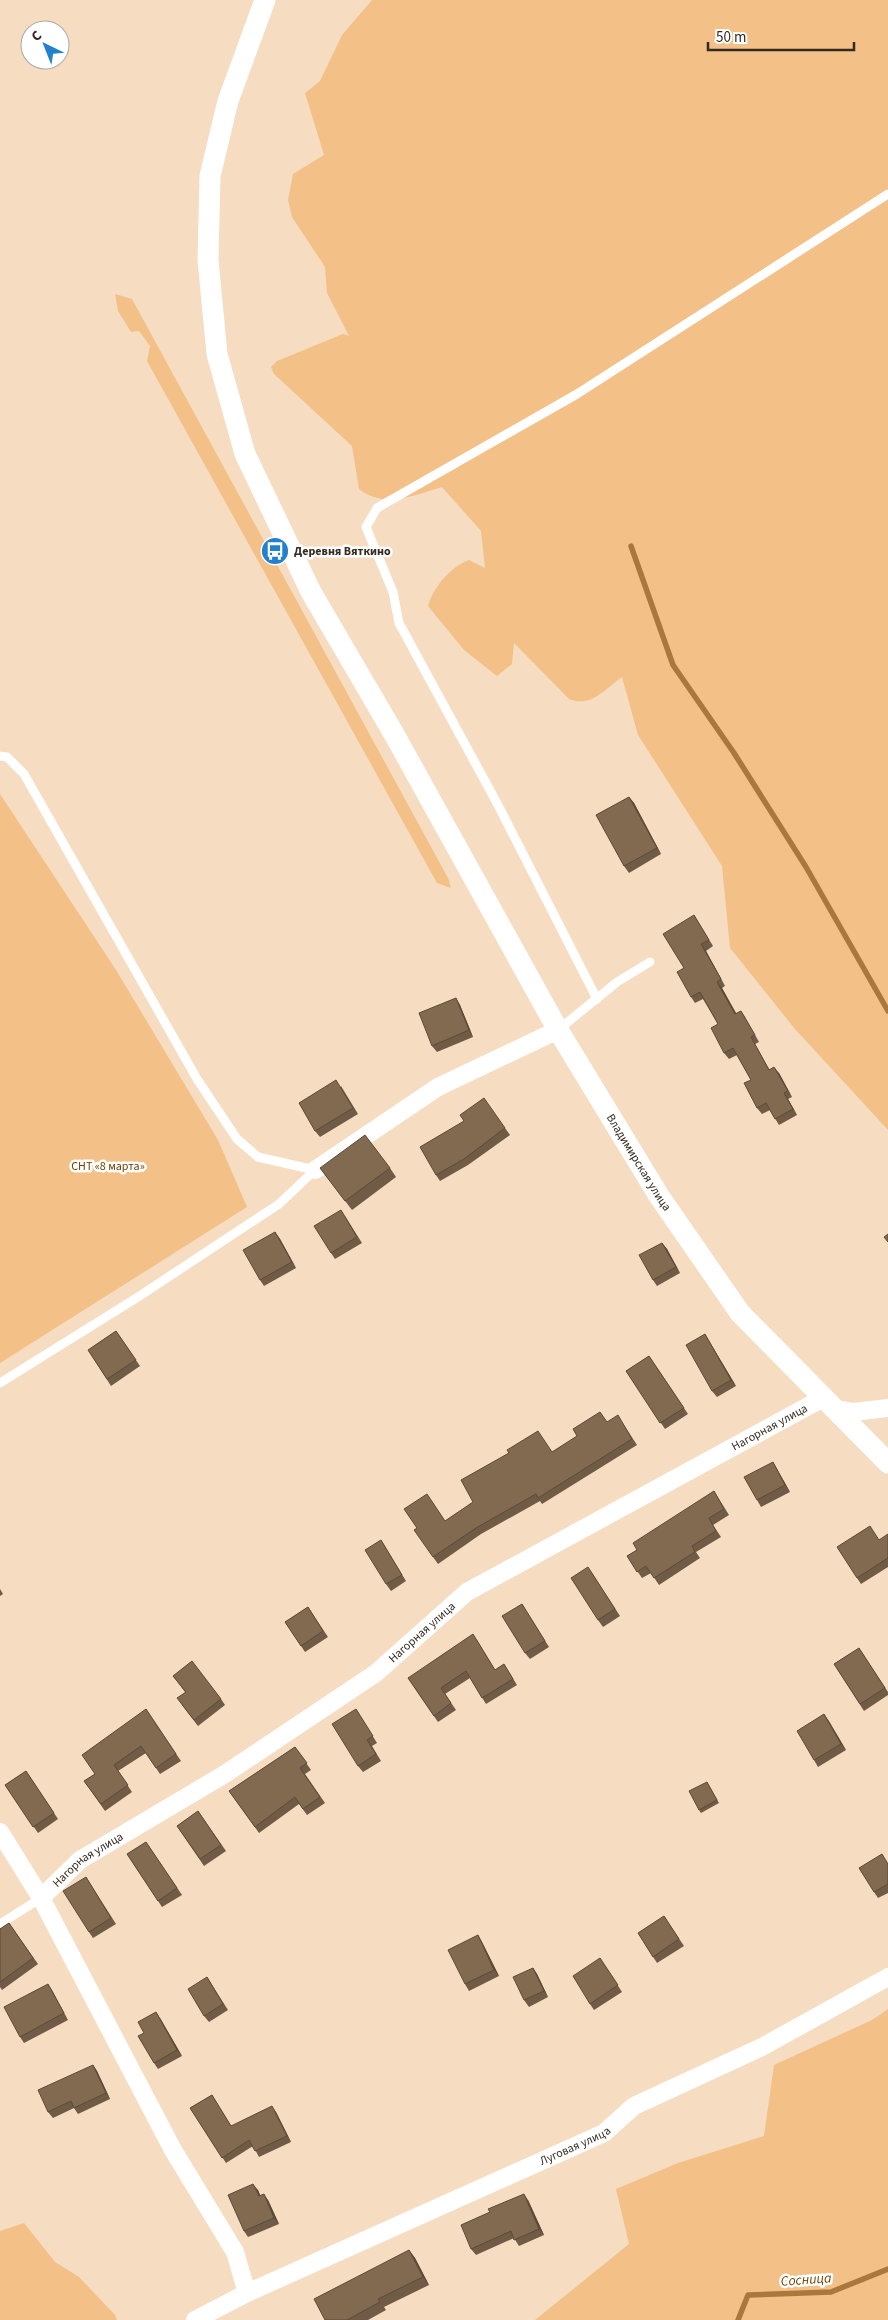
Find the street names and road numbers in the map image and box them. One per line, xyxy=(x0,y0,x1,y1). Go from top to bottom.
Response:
street label: Владимирская улица xyxy=(602,1111,675,1215)
street label: Нагорная улица xyxy=(729,1400,811,1455)
street label: Нагорная улица xyxy=(385,1598,459,1667)
street label: Нагорная улица xyxy=(49,1828,127,1891)
street label: Луговая улица xyxy=(537,2123,615,2170)

